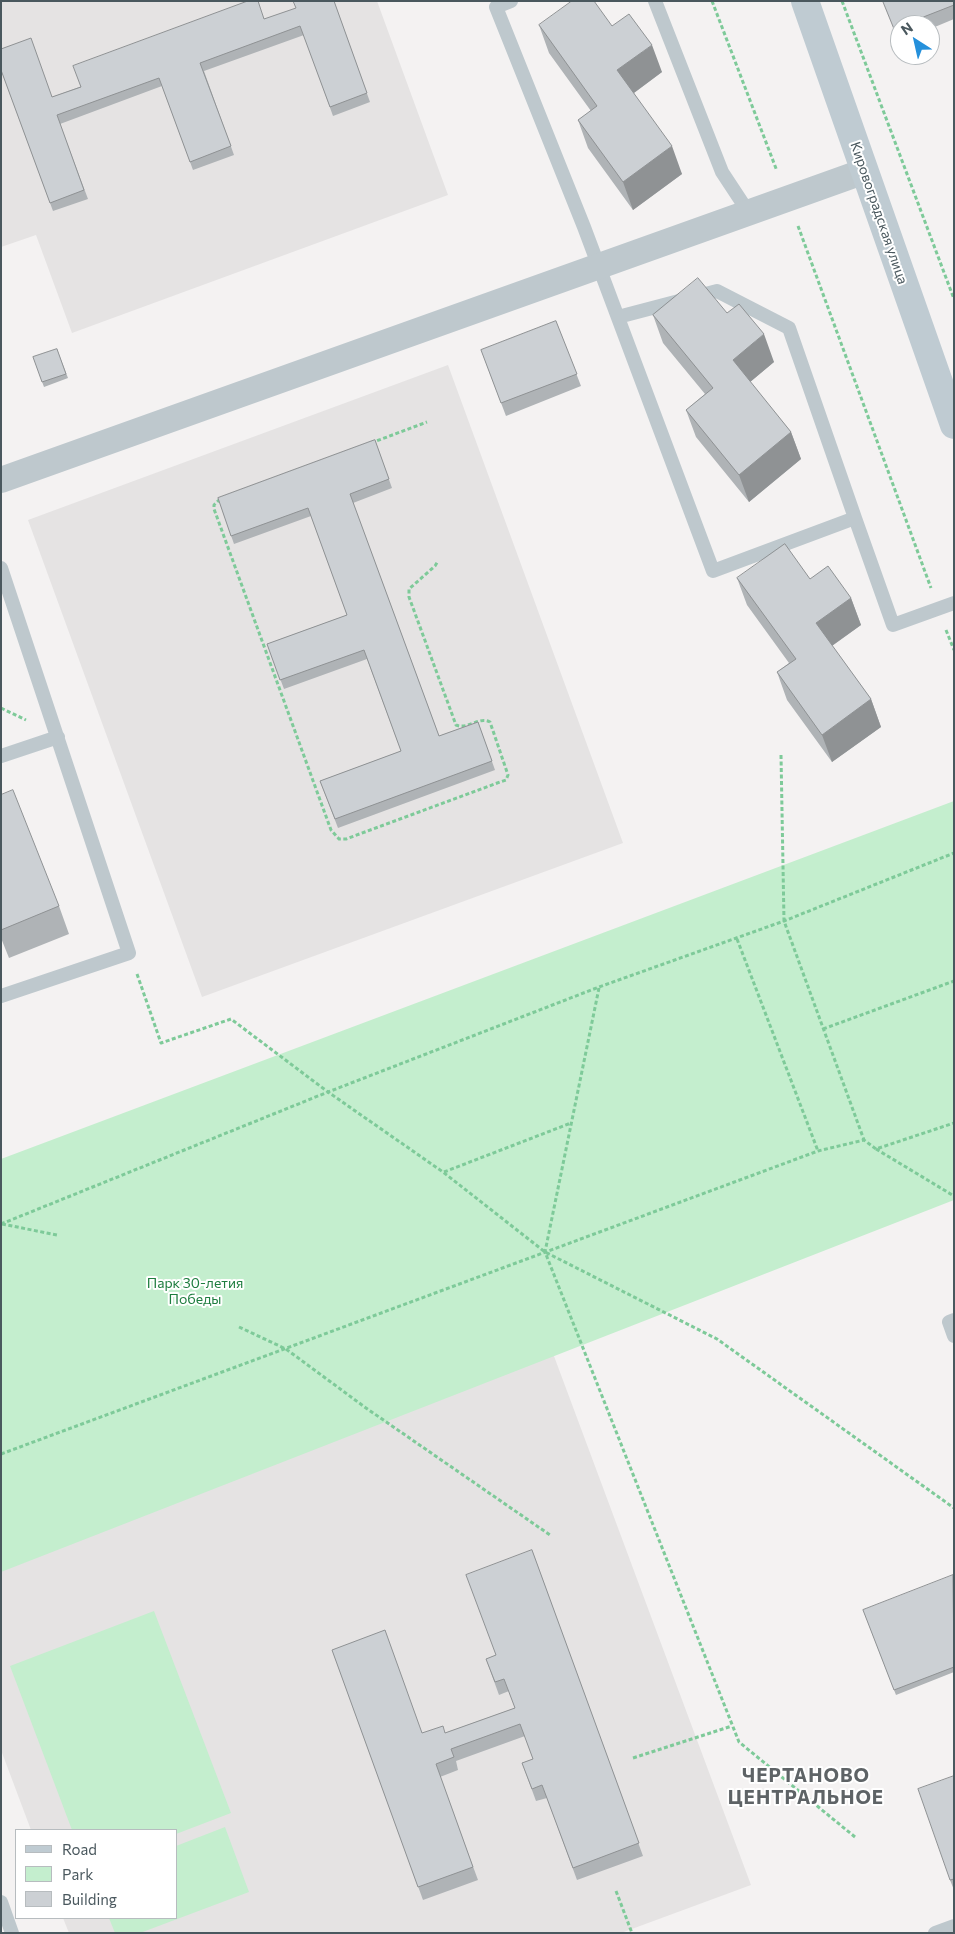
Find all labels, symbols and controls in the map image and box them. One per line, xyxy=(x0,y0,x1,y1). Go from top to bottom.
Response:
north arrow xyxy=(890,15,940,65)
text: N xyxy=(898,18,916,38)
street label: Кировоградская улица xyxy=(847,140,911,286)
park label: Парк 30-летия Победы xyxy=(147,1275,243,1308)
district label: ЧЕРТАНОВО ЦЕНТРАЛЬНОЕ xyxy=(726,1765,886,1809)
legend xyxy=(15,1829,178,1919)
text: Road xyxy=(62,1840,97,1858)
text: Park xyxy=(62,1865,93,1883)
text: Building xyxy=(62,1890,117,1908)

